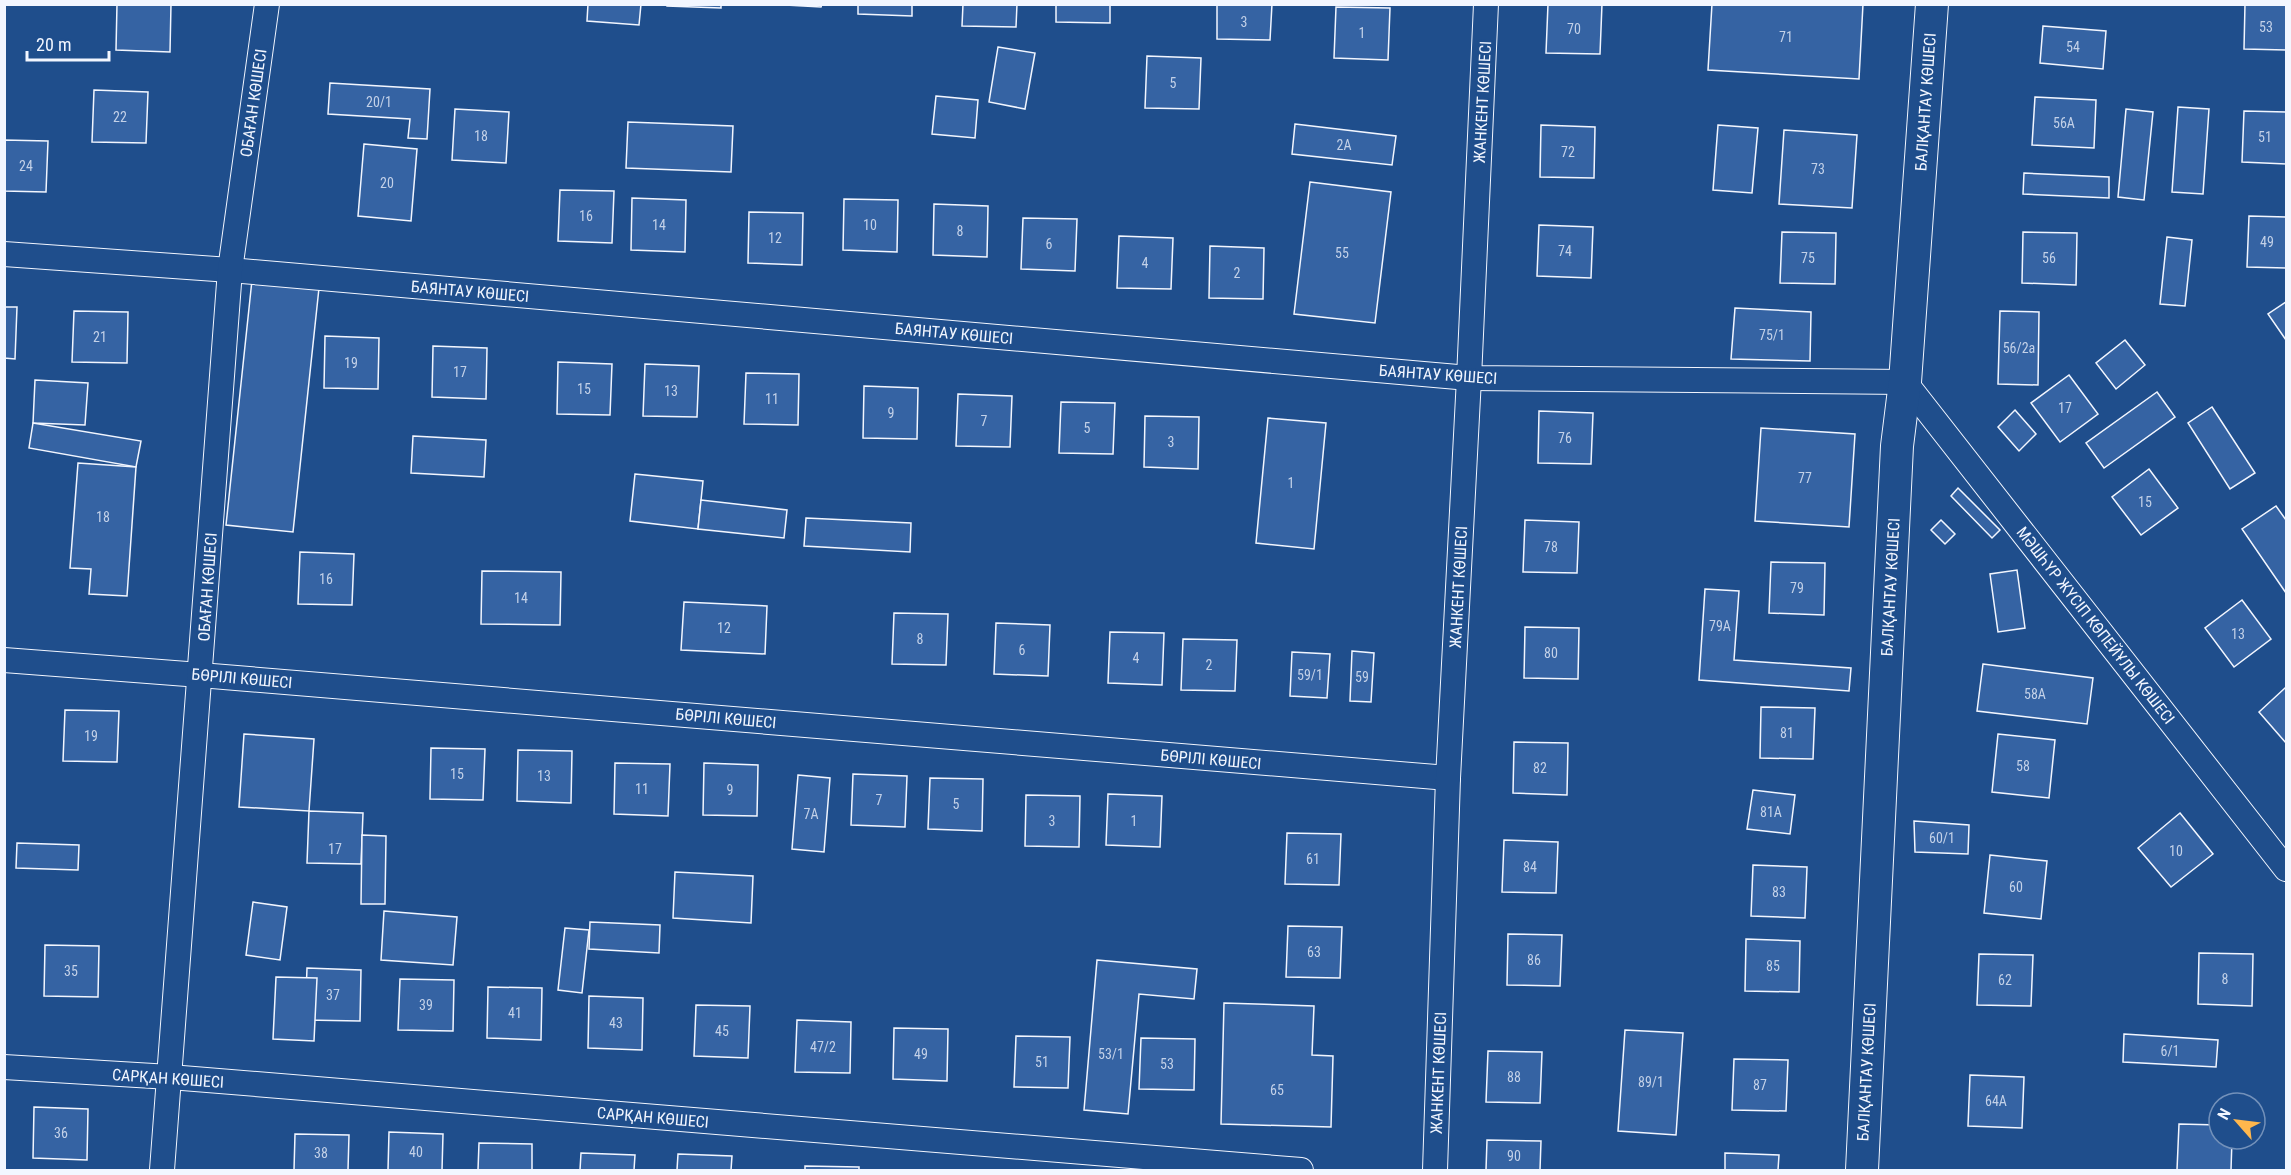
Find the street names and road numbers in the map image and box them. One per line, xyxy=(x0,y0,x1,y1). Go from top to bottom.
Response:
street label: БАЛҚАНТАУ КӨШЕСІ xyxy=(1911,32,1940,172)
street label: ЖАНКЕНТ КӨШЕСІ xyxy=(1470,40,1495,164)
street label: ОБАҒАН КӨШЕСІ xyxy=(236,48,270,158)
street label: БАЯНТАУ КӨШЕСІ xyxy=(410,277,530,306)
street label: БАЯНТАУ КӨШЕСІ xyxy=(894,319,1014,348)
street label: БАЯНТАУ КӨШЕСІ xyxy=(1378,361,1498,388)
street label: БАЛҚАНТАУ КӨШЕСІ xyxy=(1877,517,1904,657)
street label: МӘШҺҮР ЖҮСІП КӨПЕЙҰЛЫ КӨШЕСІ xyxy=(2013,523,2179,728)
street label: ЖАНКЕНТ КӨШЕСІ xyxy=(1446,525,1471,649)
street label: ОБАҒАН КӨШЕСІ xyxy=(194,532,221,642)
street label: БӨРІЛІ КӨШЕСІ xyxy=(191,665,293,692)
street label: БӨРІЛІ КӨШЕСІ xyxy=(675,705,777,732)
street label: БӨРІЛІ КӨШЕСІ xyxy=(1160,746,1262,773)
street label: БАЛҚАНТАУ КӨШЕСІ xyxy=(1853,1002,1880,1142)
street label: ЖАНКЕНТ КӨШЕСІ xyxy=(1427,1012,1450,1135)
street label: САРҚАН КӨШЕСІ xyxy=(111,1065,225,1092)
street label: САРҚАН КӨШЕСІ xyxy=(596,1103,710,1132)

